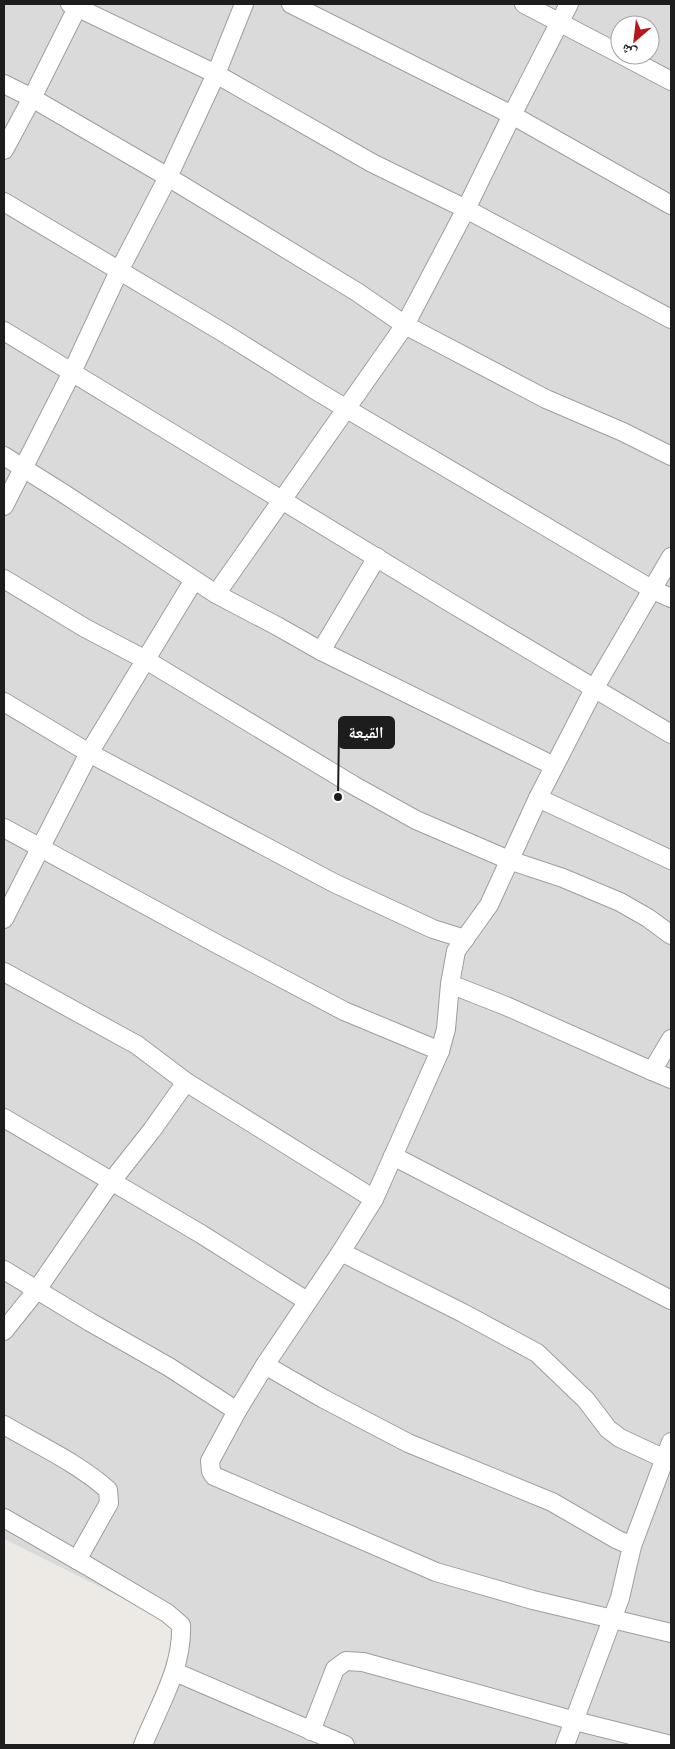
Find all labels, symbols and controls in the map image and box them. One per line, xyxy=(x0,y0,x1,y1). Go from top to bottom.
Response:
north arrow xyxy=(610,15,660,65)
text: ش xyxy=(618,40,640,63)
callout: القيعة xyxy=(339,717,394,748)
text: القيعة xyxy=(349,723,384,742)

